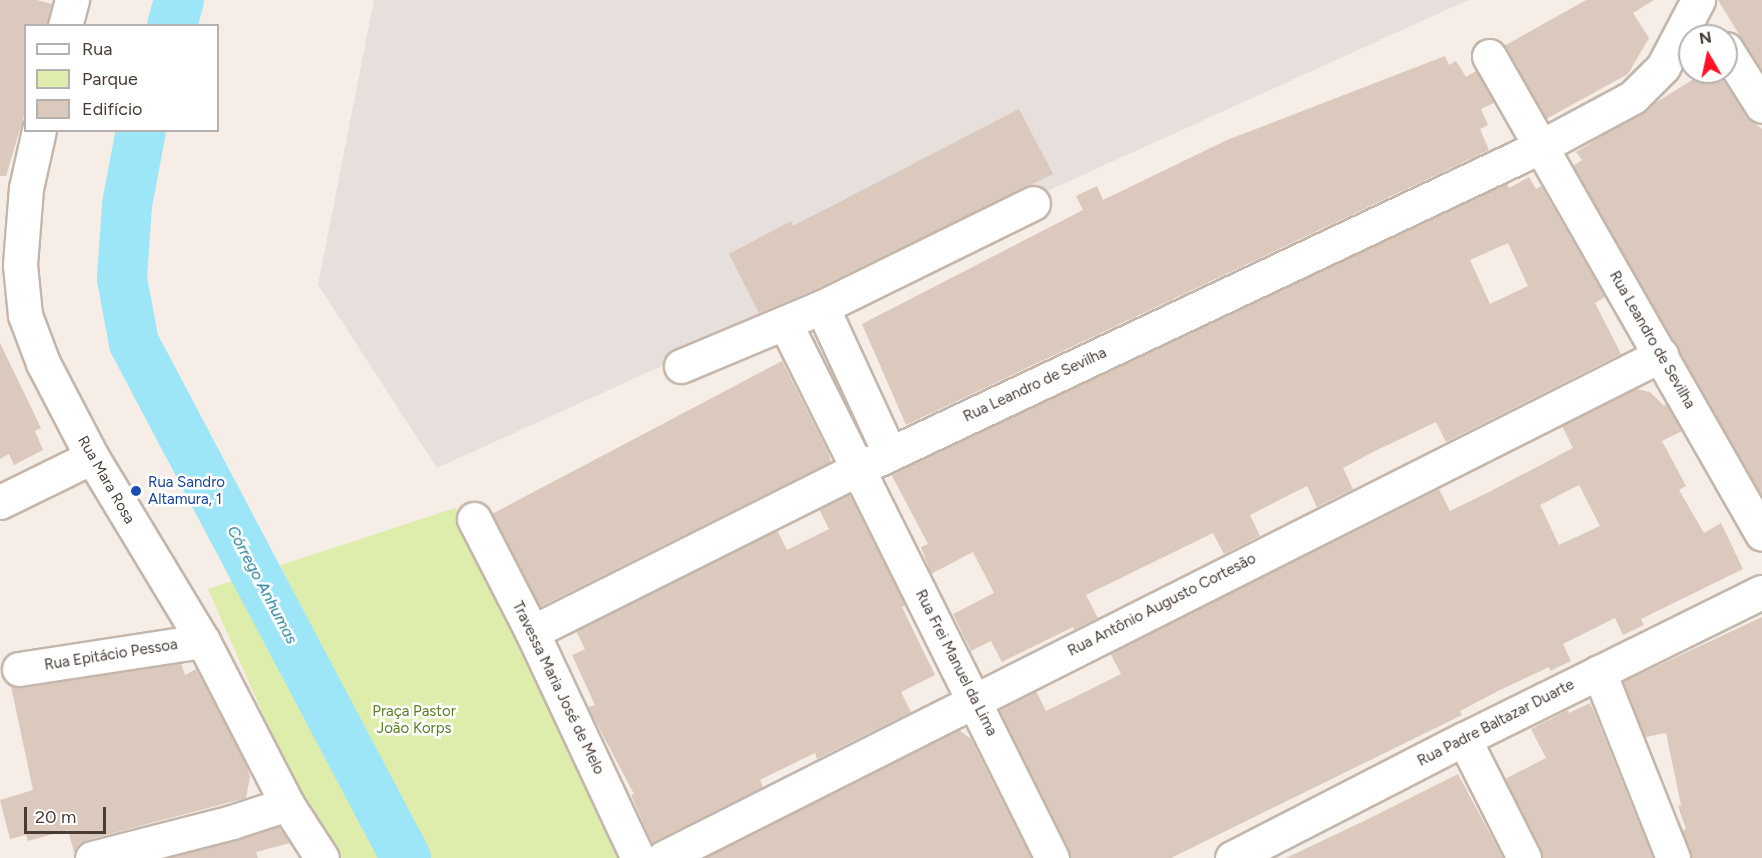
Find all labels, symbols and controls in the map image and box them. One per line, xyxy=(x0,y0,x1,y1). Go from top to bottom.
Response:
legend xyxy=(24,24,219,132)
north arrow xyxy=(1678,24,1738,84)
text: N xyxy=(1698,27,1713,48)
text: Rua xyxy=(82,38,113,60)
text: Parque xyxy=(82,68,138,90)
text: Edifício xyxy=(82,98,143,120)
street label: Rua Leandro de Sevilha xyxy=(1605,268,1699,412)
street label: Rua Leandro de Sevilha xyxy=(961,344,1109,426)
street label: Rua Mara Rosa xyxy=(74,433,138,527)
place label: Rua Sandro Altamura, 1 xyxy=(148,473,225,508)
marker: Rua Sandro Altamura, 1 xyxy=(129,484,143,498)
water label: Córrego Anhumas xyxy=(223,523,301,647)
street label: Rua Antônio Augusto Cortesão xyxy=(1065,550,1259,660)
street label: Rua Frei Manuel da Lima xyxy=(911,587,1001,739)
street label: Travessa Maria José de Melo xyxy=(508,598,608,778)
street label: Rua Epitácio Pessoa xyxy=(43,636,179,674)
street label: Rua Padre Baltazar Duarte xyxy=(1415,676,1577,770)
park label: Praça Pastor João Korps xyxy=(372,702,456,737)
scale bar xyxy=(27,795,110,833)
text: 20 m xyxy=(35,806,76,828)

